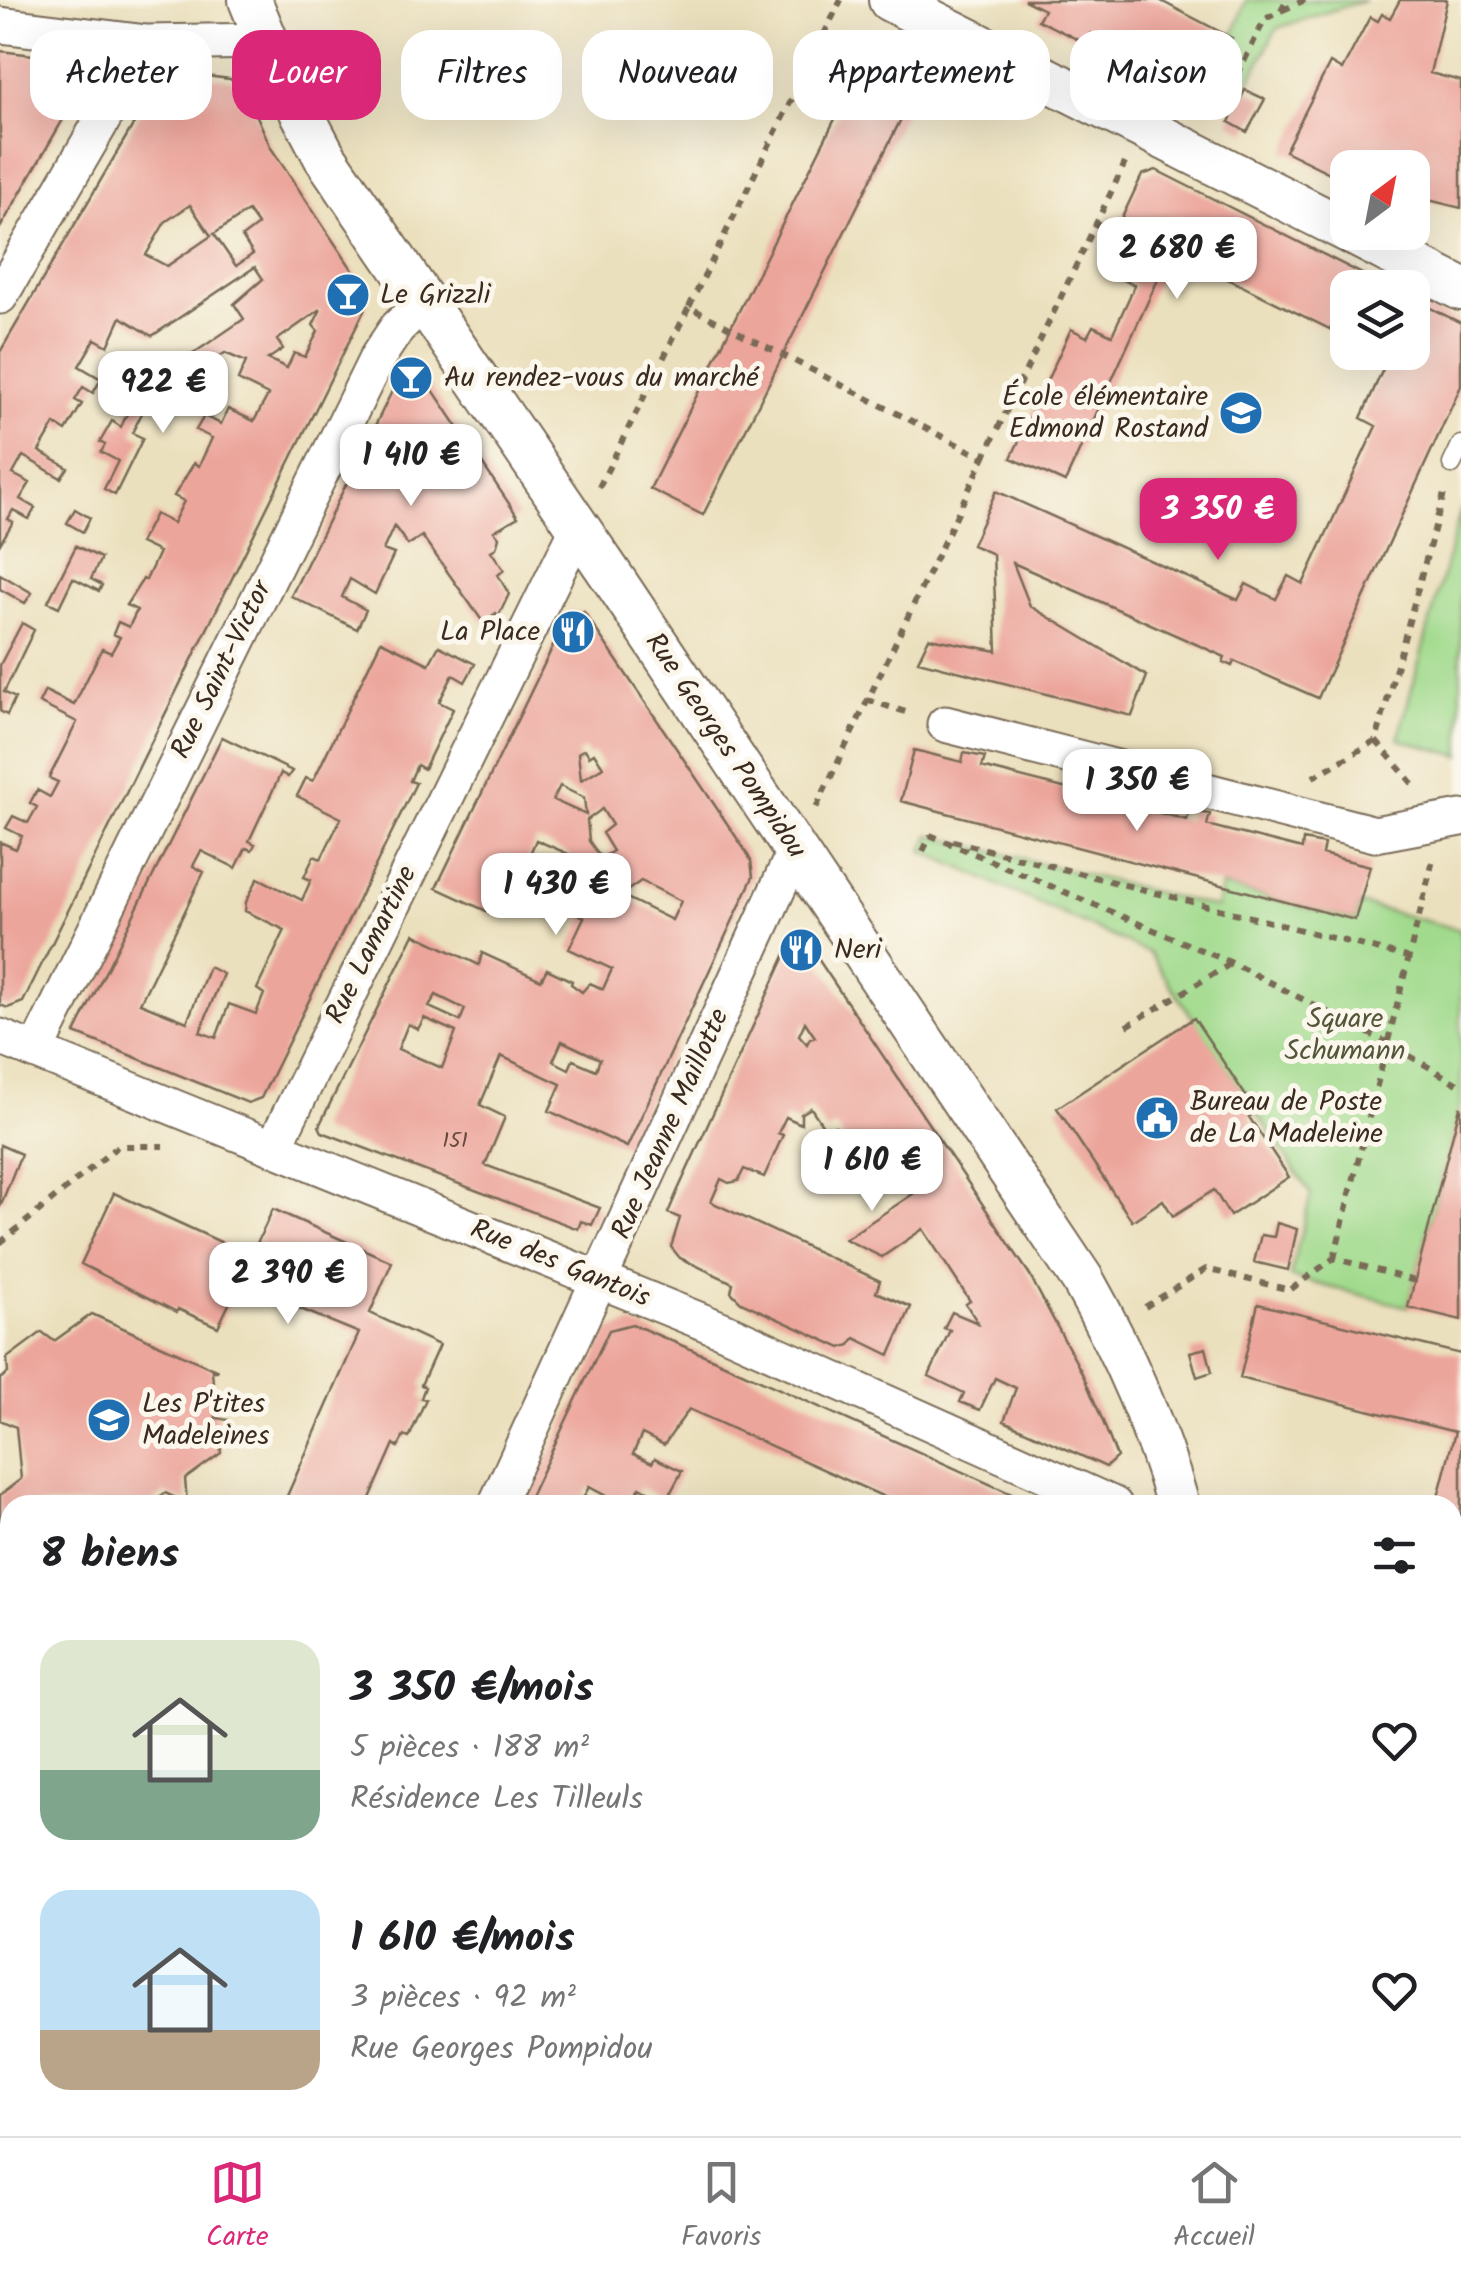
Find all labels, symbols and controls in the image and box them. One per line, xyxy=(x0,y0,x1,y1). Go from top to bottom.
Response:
chip: Acheter xyxy=(30,30,212,120)
chip: Louer xyxy=(232,30,381,120)
chip: Filtres xyxy=(401,30,562,120)
chip: Nouveau xyxy=(582,30,773,120)
chip: Appartement xyxy=(793,30,1050,120)
chip: Maison xyxy=(1070,30,1242,120)
north arrow xyxy=(1330,150,1430,250)
map controls xyxy=(1330,150,1430,370)
pin: 2 680 € xyxy=(1085,217,1269,302)
text: 2 680 € xyxy=(1119,224,1235,275)
button: layers xyxy=(1330,270,1430,370)
bar icon: Le Grizzli xyxy=(325,272,371,318)
place label: Le Grizzli xyxy=(380,273,492,318)
pin: 922 € xyxy=(93,351,233,436)
bar icon: Au rendez-vous du marché xyxy=(388,355,434,401)
place label: Au rendez-vous du marché xyxy=(444,356,760,401)
text: 922 € xyxy=(120,358,206,409)
place label: École élémentaire Edmond Rostand xyxy=(1002,375,1209,452)
school or university icon: École élémentaire Edmond Rostand xyxy=(1218,390,1264,436)
pin: 1 410 € xyxy=(319,424,503,509)
text: 1 410 € xyxy=(362,431,460,482)
pin: 3 350 € xyxy=(1126,478,1310,563)
text: 3 350 € xyxy=(1162,485,1274,536)
street label: Rue Saint-Victor xyxy=(159,572,285,767)
restaurant icon: La Place xyxy=(550,609,596,655)
place label: La Place xyxy=(440,610,540,655)
street label: Rue Georges Pompidou xyxy=(632,624,818,868)
pin: 1 350 € xyxy=(1045,749,1229,834)
text: 1 350 € xyxy=(1085,756,1189,807)
pin: 1 430 € xyxy=(464,853,648,938)
street label: Rue Lamartine xyxy=(314,858,430,1032)
text: 1 430 € xyxy=(503,860,609,911)
restaurant icon: Neri xyxy=(778,927,824,973)
place label: Neri xyxy=(834,928,883,973)
park label: Square Schumann xyxy=(1284,997,1406,1074)
street label: Rue Jeanne Maillotte xyxy=(600,1001,742,1247)
place label: Bureau de Poste de La Madeleine xyxy=(1190,1080,1383,1157)
public building icon: Bureau de Poste de La Madeleine xyxy=(1134,1095,1180,1141)
house number: 151 xyxy=(442,1124,468,1159)
pin: 1 610 € xyxy=(780,1129,964,1214)
text: 1 610 € xyxy=(823,1136,921,1187)
street label: Rue des Gantois xyxy=(463,1207,657,1321)
pin: 2 390 € xyxy=(196,1242,380,1327)
text: 2 390 € xyxy=(231,1249,345,1300)
place label: Les P'tites Madeleines xyxy=(142,1382,269,1459)
school or university icon: Les P'tites Madeleines xyxy=(86,1397,132,1443)
text: 8 biens xyxy=(40,1522,179,1589)
icon: filters xyxy=(1367,1528,1422,1583)
text: 3 350 €/mois xyxy=(350,1656,594,1723)
icon: home xyxy=(120,1680,240,1800)
icon: heart xyxy=(1367,1713,1422,1768)
text: 5 pièces · 188 m² xyxy=(350,1723,589,1774)
text: Résidence Les Tilleuls xyxy=(350,1774,643,1825)
text: 1 610 €/mois xyxy=(350,1906,575,1973)
icon: home xyxy=(120,1930,240,2050)
icon: heart xyxy=(1367,1963,1422,2018)
text: 3 pièces · 92 m² xyxy=(350,1973,576,2024)
text: Rue Georges Pompidou xyxy=(350,2024,653,2075)
tab: Carte xyxy=(206,2155,269,2260)
tab: Favoris xyxy=(681,2155,761,2260)
tab: Accueil xyxy=(1173,2155,1255,2260)

